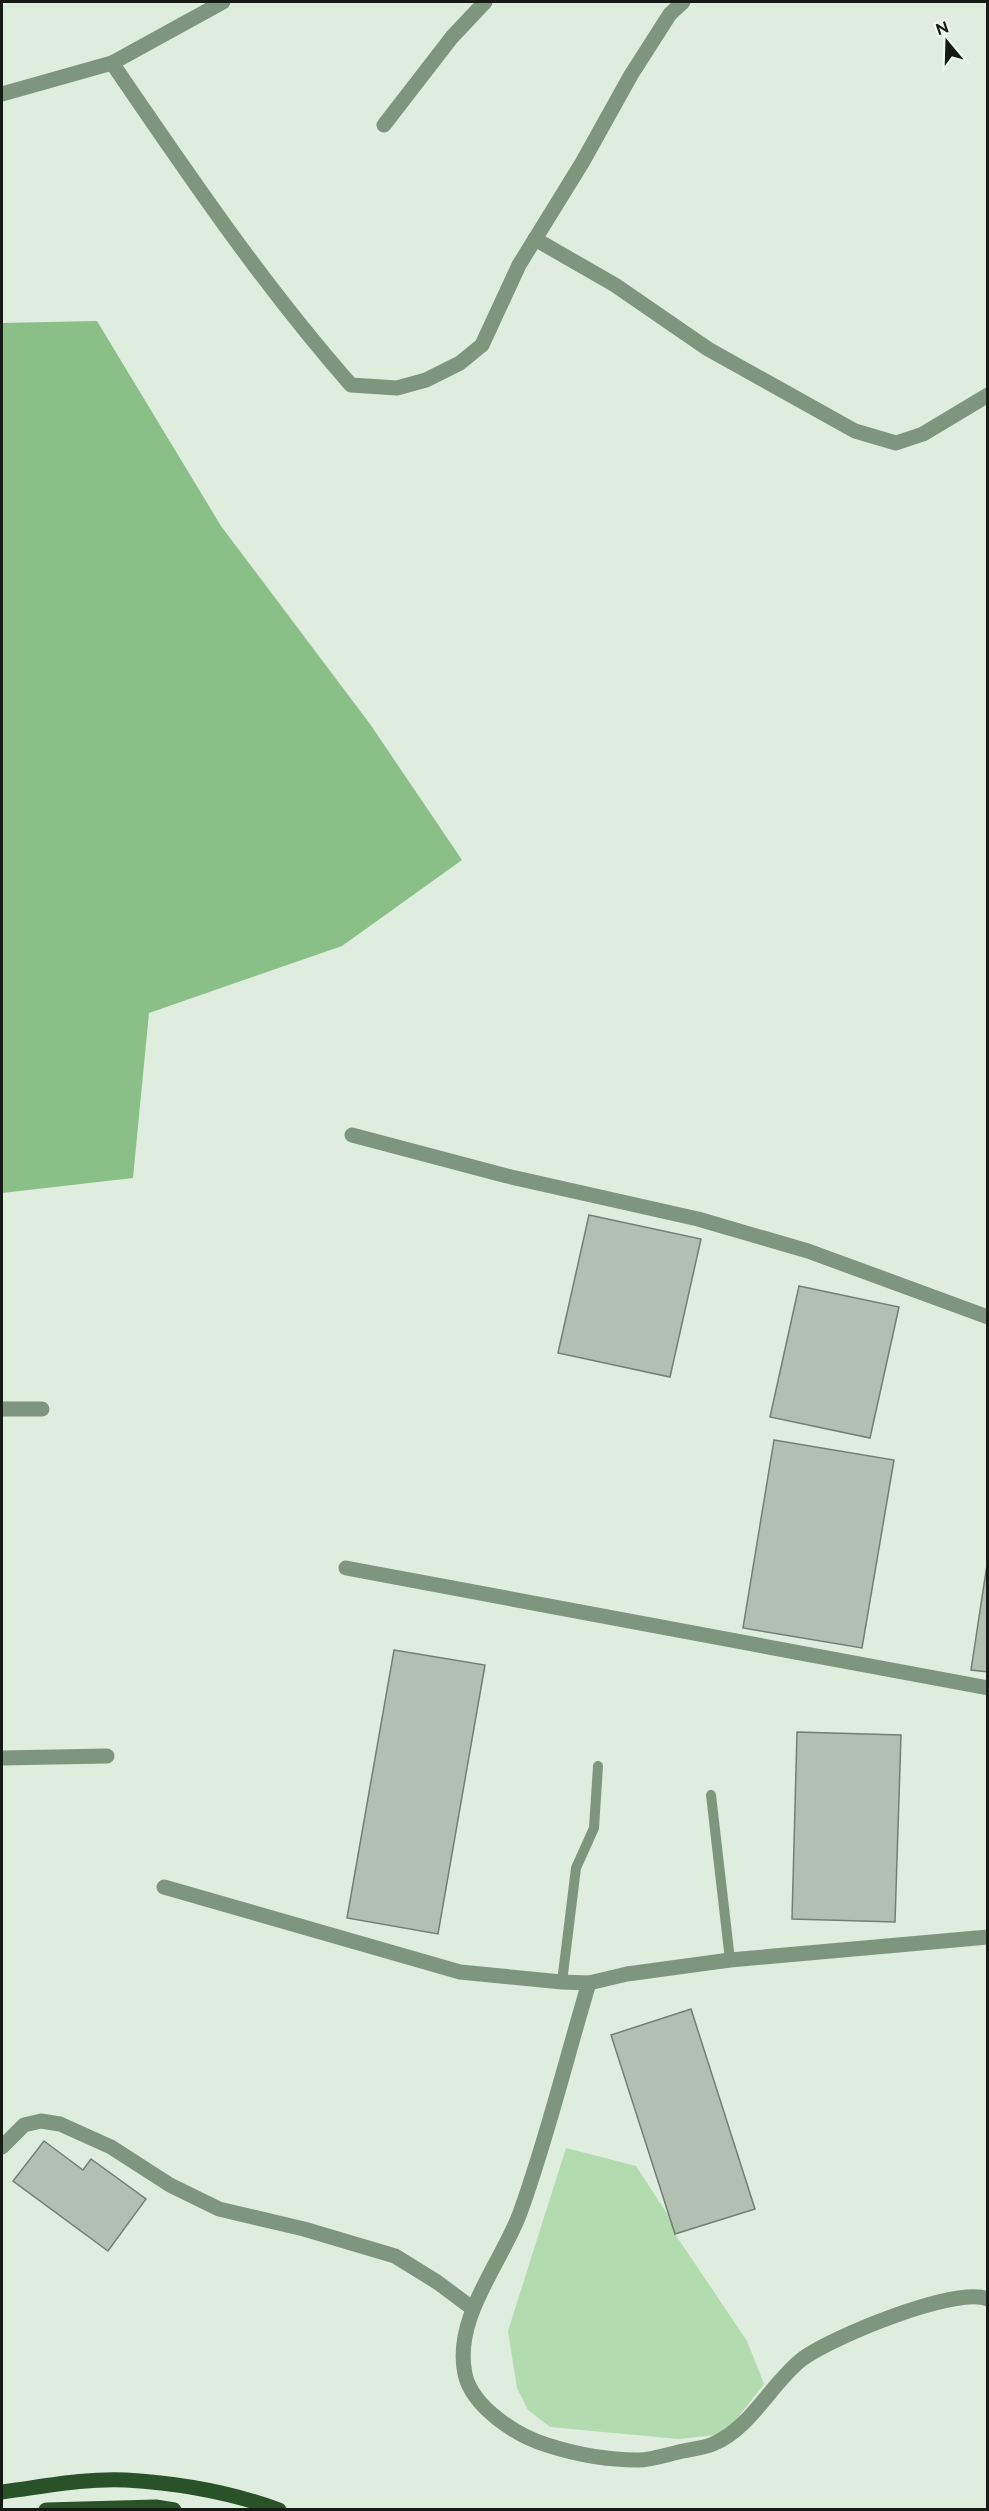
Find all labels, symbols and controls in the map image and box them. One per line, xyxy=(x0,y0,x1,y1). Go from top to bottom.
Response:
north arrow xyxy=(917,12,977,72)
text: N xyxy=(933,17,951,39)

